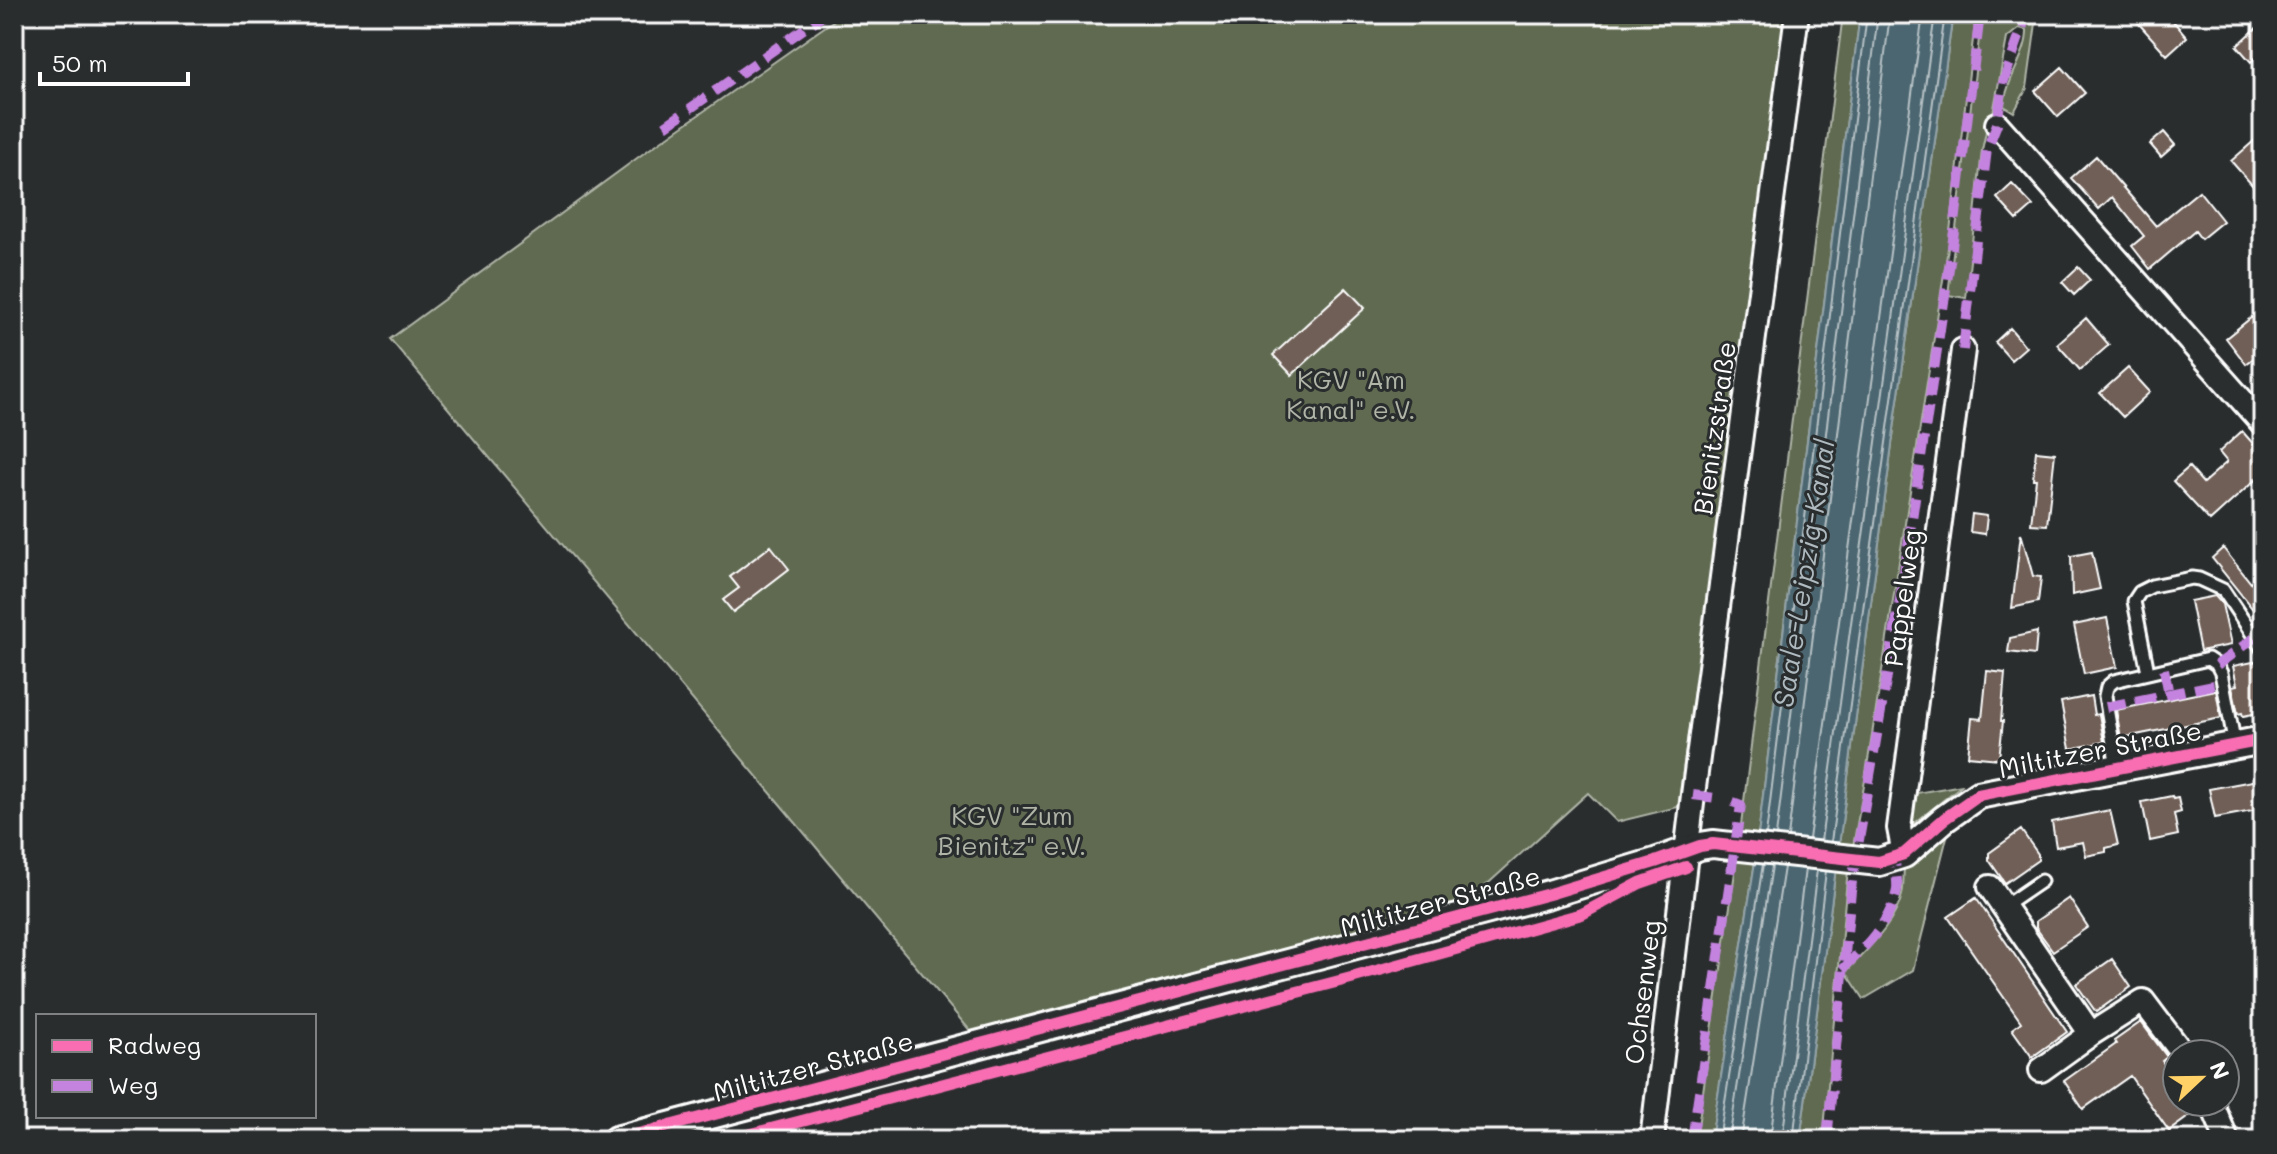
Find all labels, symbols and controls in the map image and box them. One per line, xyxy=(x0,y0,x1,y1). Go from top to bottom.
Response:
scale bar xyxy=(40,36,188,86)
text: 50 m xyxy=(52,47,108,78)
street label: Bienitzstraße xyxy=(1685,339,1743,517)
park label: KGV "Am Kanal" e.V. xyxy=(1286,362,1416,426)
water label: Saale-Leipzig-Kanal xyxy=(1764,436,1842,710)
street label: Pappelweg xyxy=(1876,527,1928,669)
street label: Miltitzer Straße xyxy=(1996,713,2204,785)
park label: KGV "Zum Bienitz" e.V. xyxy=(938,798,1086,862)
street label: Miltitzer Straße xyxy=(1336,858,1544,944)
street label: Ochsenweg xyxy=(1616,918,1668,1066)
legend xyxy=(36,1014,316,1118)
street label: Miltitzer Straße xyxy=(709,1023,917,1109)
text: Radweg xyxy=(108,1029,201,1060)
north arrow xyxy=(2161,1038,2241,1118)
text: N xyxy=(2203,1057,2237,1083)
text: Weg xyxy=(108,1069,158,1100)

